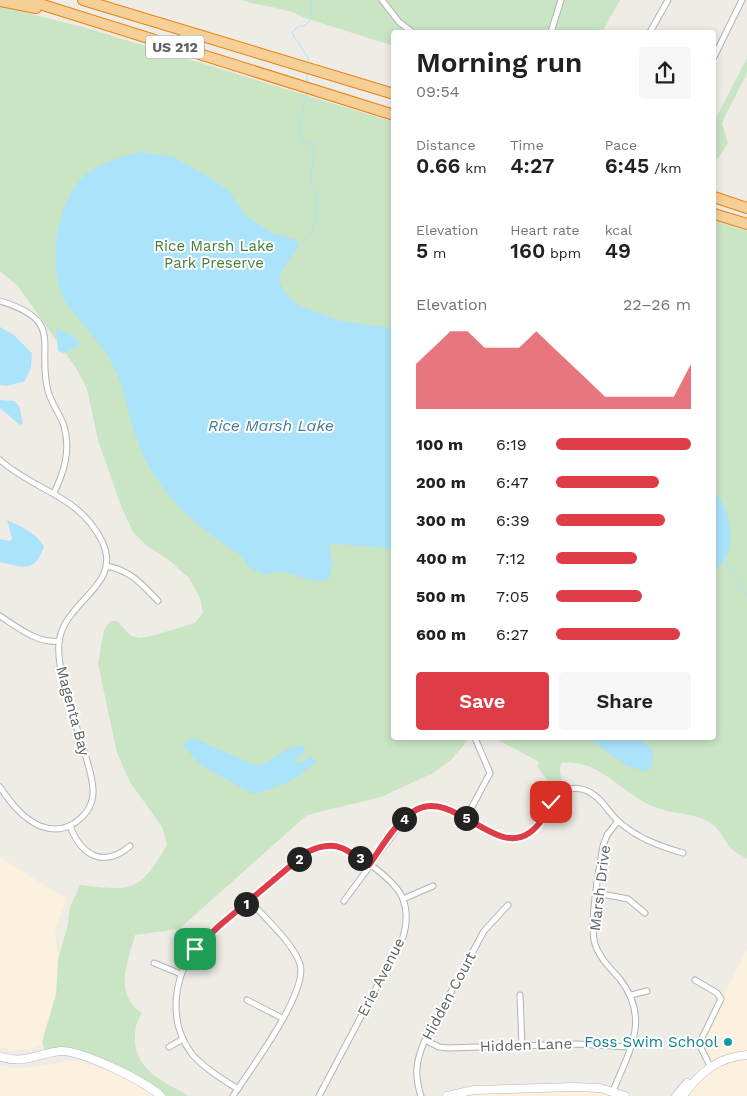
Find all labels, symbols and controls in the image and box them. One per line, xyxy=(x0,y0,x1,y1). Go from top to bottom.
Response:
road number: US 212 xyxy=(146,36,204,58)
text: Morning run xyxy=(416,46,582,79)
button: share xyxy=(639,47,691,99)
text: 09:54 xyxy=(416,82,460,101)
text: Distance xyxy=(416,137,476,153)
text: Time xyxy=(510,137,544,153)
text: Pace xyxy=(605,137,637,153)
text: 0.66 xyxy=(416,153,461,178)
text: 4:27 xyxy=(510,153,554,178)
text: 6:45 xyxy=(605,153,649,178)
text: km xyxy=(461,160,487,176)
text: /km xyxy=(649,160,682,176)
text: Elevation xyxy=(416,222,479,238)
text: Heart rate xyxy=(510,222,580,238)
text: kcal xyxy=(605,222,632,238)
park label: Rice Marsh Lake Park Preserve xyxy=(154,237,274,272)
text: 5 xyxy=(416,238,428,263)
text: 160 xyxy=(510,238,545,263)
text: 49 xyxy=(605,238,631,263)
text: m xyxy=(428,245,446,261)
text: bpm xyxy=(545,245,581,261)
text: Elevation xyxy=(416,295,487,314)
text: 22–26 m xyxy=(623,295,691,314)
water label: Rice Marsh Lake xyxy=(208,416,334,435)
text: 100 m xyxy=(416,435,463,454)
text: 6:19 xyxy=(496,435,527,454)
text: 200 m xyxy=(416,473,466,492)
text: 6:47 xyxy=(496,473,528,492)
text: 300 m xyxy=(416,511,466,530)
text: 6:39 xyxy=(496,511,530,530)
text: 400 m xyxy=(416,549,467,568)
text: 7:12 xyxy=(496,549,525,568)
text: 500 m xyxy=(416,587,466,606)
text: 7:05 xyxy=(496,587,529,606)
text: 600 m xyxy=(416,625,466,644)
text: 6:27 xyxy=(496,625,528,644)
street label: Magenta Bay xyxy=(52,664,94,758)
button: Save xyxy=(416,672,549,730)
button: Share xyxy=(559,672,691,730)
pin xyxy=(530,781,572,823)
icon: check xyxy=(537,788,565,816)
pin: 4 xyxy=(392,806,416,832)
pin: 5 xyxy=(454,806,478,830)
text: 5 xyxy=(462,810,471,826)
text: 4 xyxy=(400,811,409,827)
street label: Marsh Drive xyxy=(586,844,614,932)
pin: 2 xyxy=(286,846,312,872)
pin: 3 xyxy=(348,846,372,870)
text: 3 xyxy=(356,850,365,866)
text: 2 xyxy=(295,851,304,867)
pin: 1 xyxy=(234,892,258,916)
text: 1 xyxy=(243,896,250,912)
pin xyxy=(174,928,216,970)
icon: arrive xyxy=(181,935,209,963)
street label: Erie Avenue xyxy=(353,935,409,1019)
street label: Hidden Court xyxy=(418,948,480,1043)
place label: Foss Swim School xyxy=(584,1033,718,1051)
street label: Hidden Lane xyxy=(480,1034,572,1056)
marker: Foss Swim School xyxy=(722,1036,734,1048)

